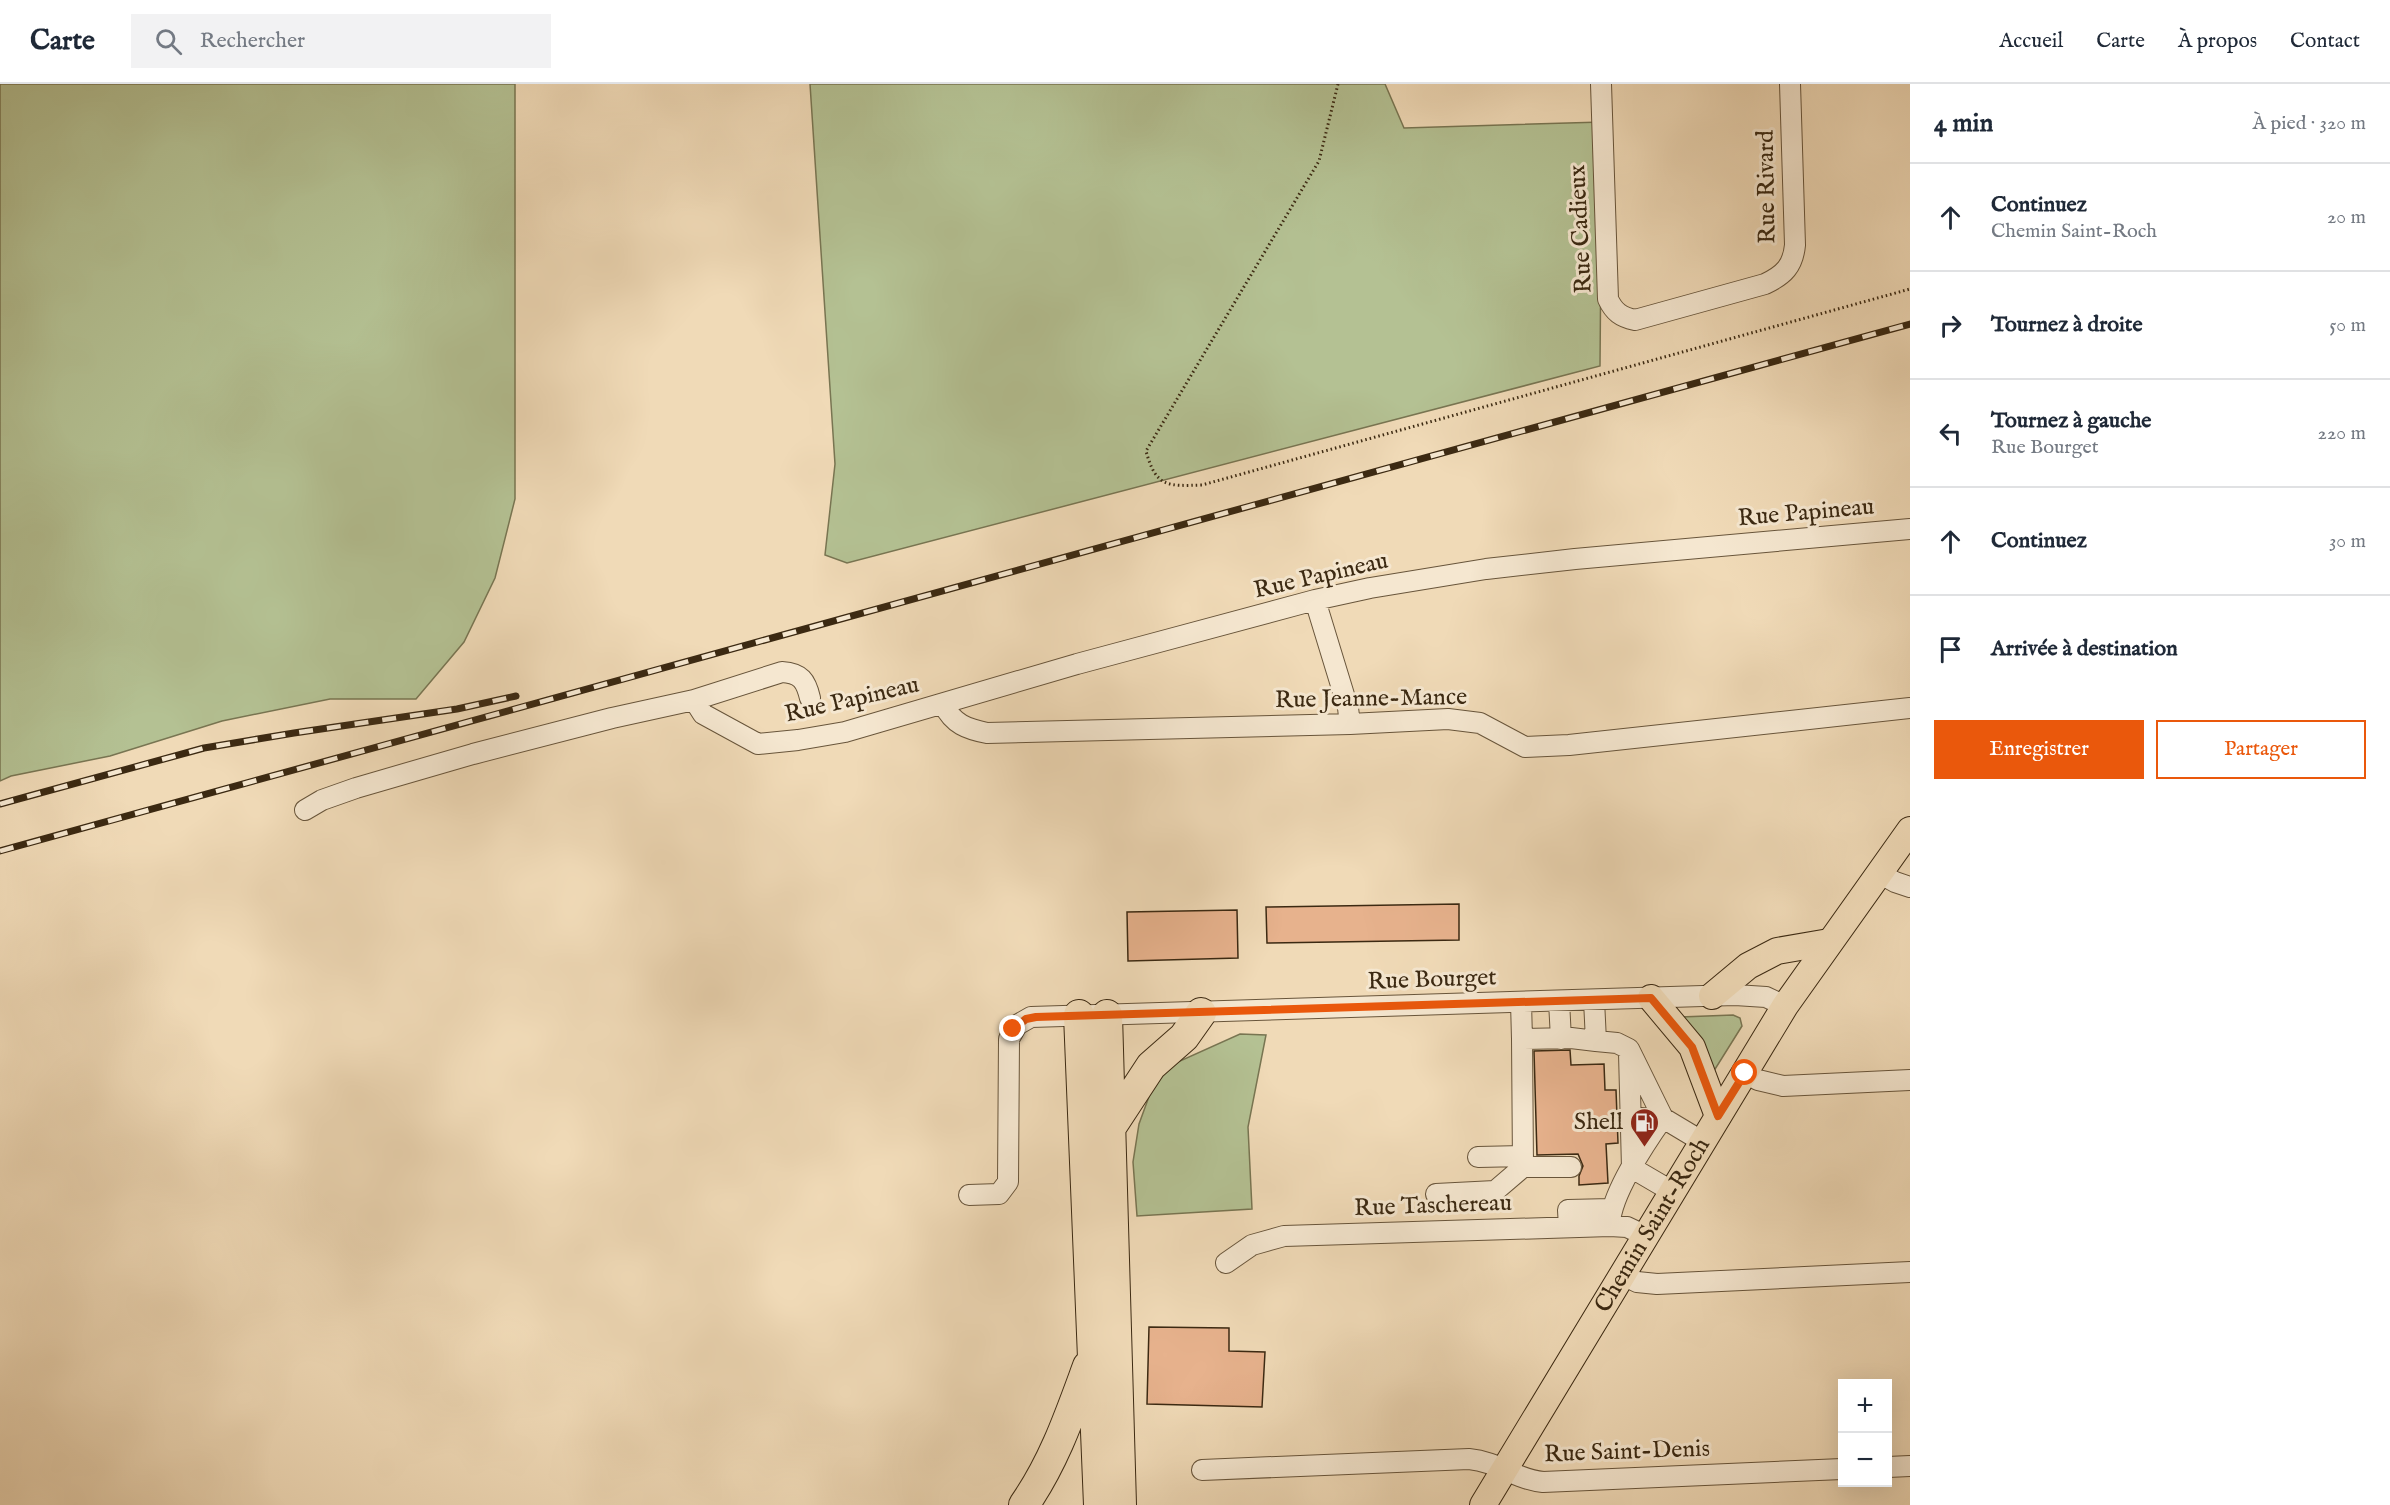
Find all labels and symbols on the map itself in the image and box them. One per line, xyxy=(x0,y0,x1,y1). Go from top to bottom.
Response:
street label: Rue Rivard xyxy=(1751,130,1783,244)
street label: Rue Cadieux xyxy=(1562,164,1600,294)
street label: Rue Papineau xyxy=(1736,492,1876,534)
street label: Rue Papineau xyxy=(1251,546,1391,606)
street label: Rue Papineau xyxy=(782,670,922,730)
street label: Rue Jeanne-Mance xyxy=(1275,682,1467,716)
street label: Rue Bourget xyxy=(1367,962,1497,998)
route end xyxy=(999,1015,1025,1041)
route start xyxy=(1731,1059,1757,1085)
fuel station icon: Shell xyxy=(1628,1106,1660,1148)
place label: Shell xyxy=(1574,1107,1623,1138)
street label: Chemin Saint-Roch xyxy=(1587,1132,1717,1319)
street label: Rue Taschereau xyxy=(1354,1188,1512,1224)
street label: Rue Saint-Denis xyxy=(1544,1434,1710,1470)

